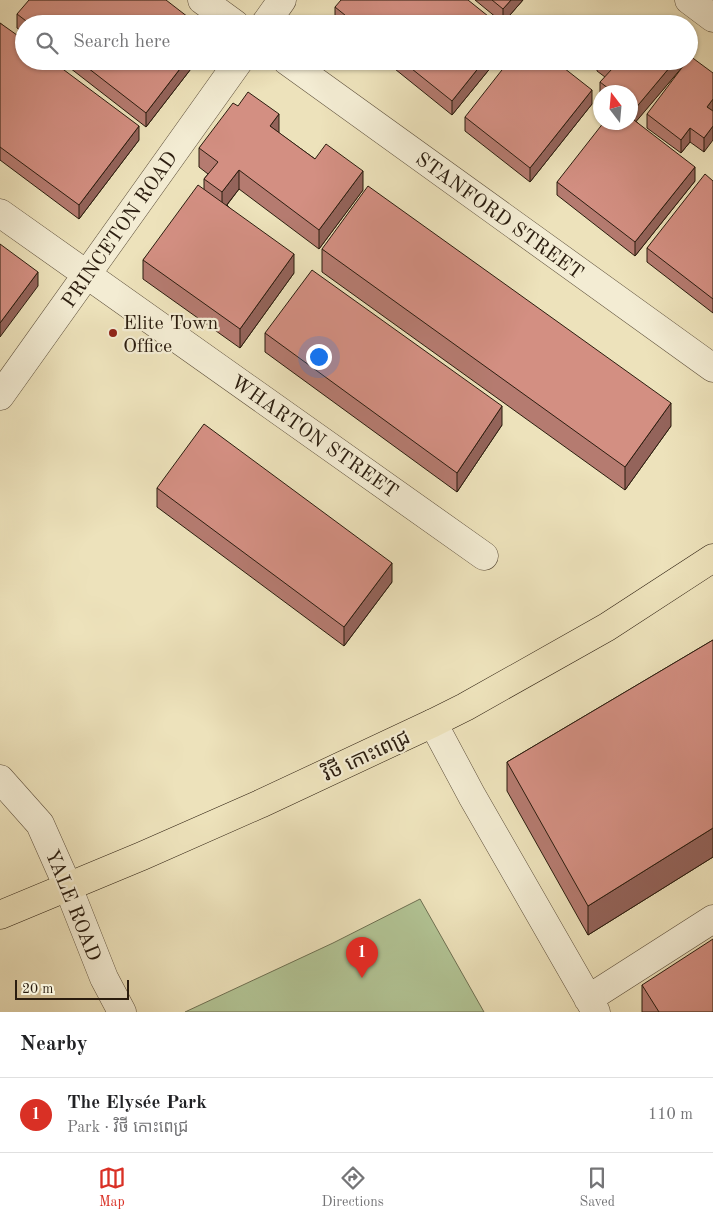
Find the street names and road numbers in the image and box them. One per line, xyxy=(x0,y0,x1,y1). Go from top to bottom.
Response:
street label: PRINCETON ROAD xyxy=(59,148,182,312)
street label: STANFORD STREET xyxy=(411,149,586,284)
street label: WHARTON STREET xyxy=(227,372,401,503)
street label: វិថី កោះពេជ្រ xyxy=(318,724,414,786)
street label: YALE ROAD xyxy=(41,847,104,964)

